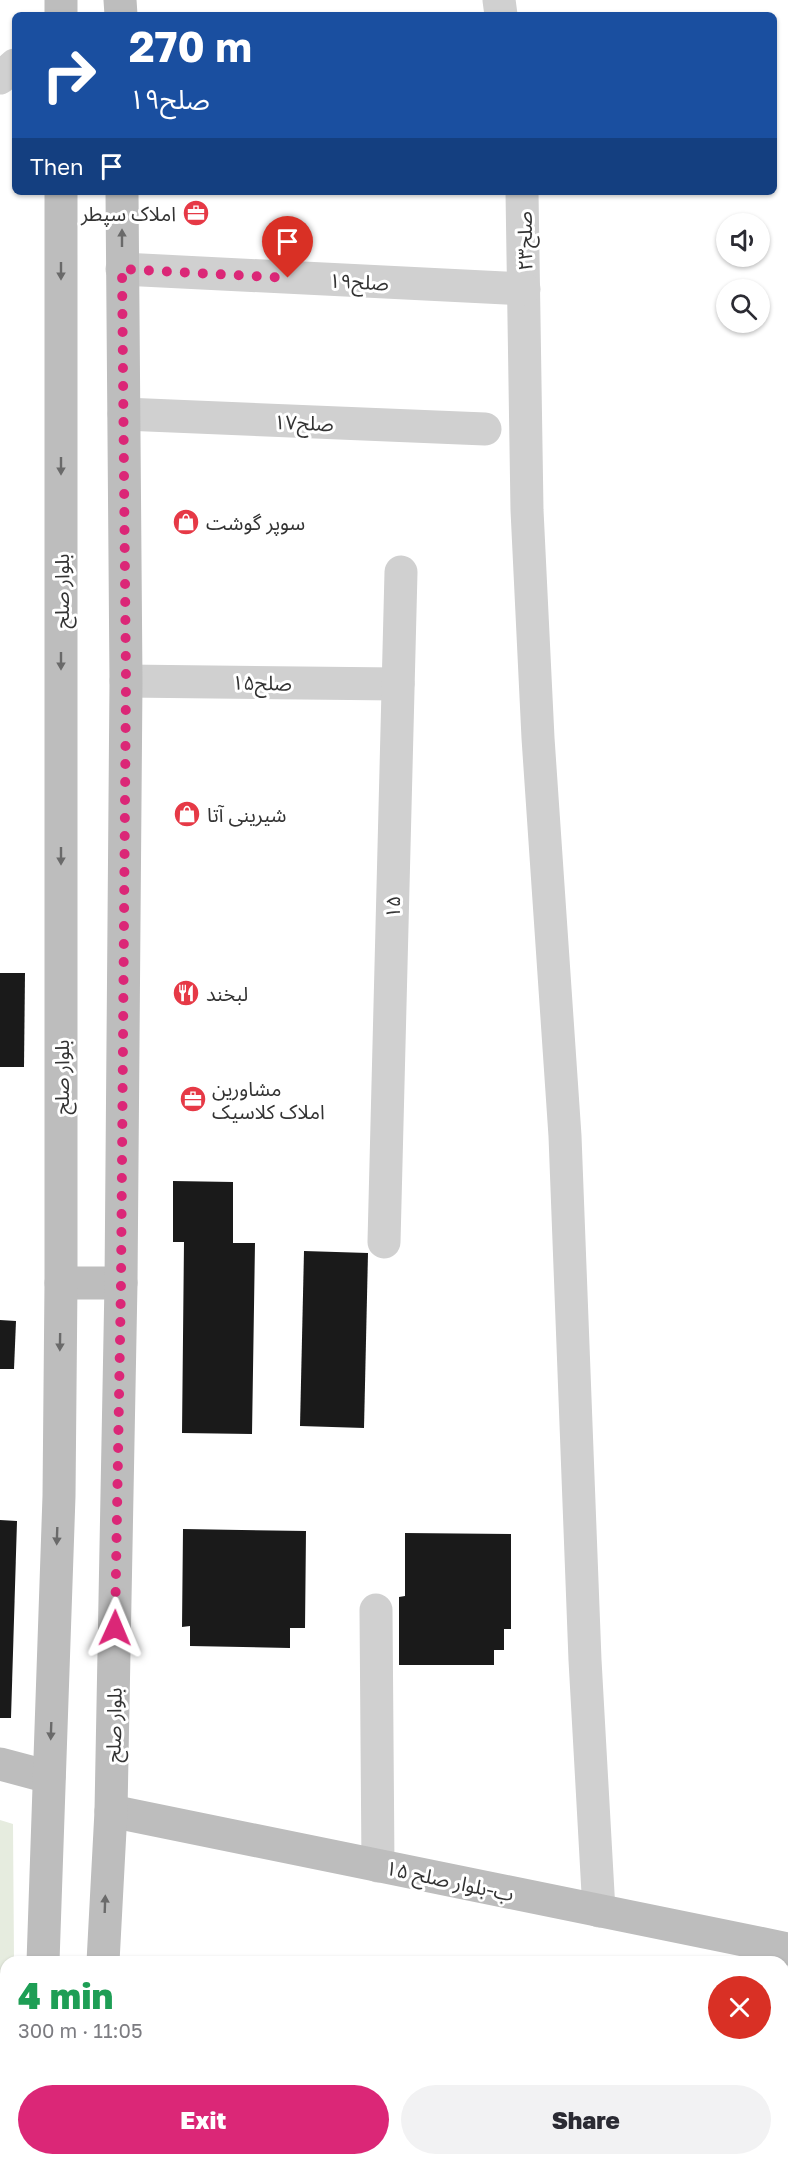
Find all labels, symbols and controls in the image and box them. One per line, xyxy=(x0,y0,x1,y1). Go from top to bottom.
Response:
text: 270 m xyxy=(129,21,252,71)
icon: right xyxy=(30,36,108,114)
text: صلح۱۹ xyxy=(129,83,210,115)
icon: arrive xyxy=(95,150,128,183)
text: Then xyxy=(30,153,83,180)
office icon: املاک سپطر xyxy=(181,198,211,228)
place label: املاک سپطر xyxy=(80,201,176,227)
street label: صلح۲۳ xyxy=(511,211,541,271)
map controls xyxy=(716,213,770,333)
button: sound xyxy=(716,213,770,267)
pin xyxy=(262,216,313,278)
icon: arrive xyxy=(271,225,304,258)
one-way arrow xyxy=(117,228,127,247)
one-way arrow xyxy=(56,262,66,281)
street label: صلح۱۹ xyxy=(328,267,390,299)
button: search xyxy=(716,279,770,333)
street label: صلح۱۷ xyxy=(273,409,334,439)
one-way arrow xyxy=(56,457,66,476)
shop icon: سوپر گوشت xyxy=(171,507,201,537)
place label: سوپر گوشت xyxy=(206,510,305,536)
street label: بلوار صلح xyxy=(49,554,77,628)
one-way arrow xyxy=(56,652,66,671)
street label: صلح۱۵ xyxy=(232,669,292,699)
shop icon: شیرینی آتا xyxy=(172,799,202,829)
place label: شیرینی آتا xyxy=(207,802,287,827)
one-way arrow xyxy=(56,847,66,866)
street label: ۱۵ xyxy=(380,895,404,919)
restaurant icon: لبخند xyxy=(171,978,201,1008)
place label: لبخند xyxy=(206,981,248,1005)
street label: بلوار صلح xyxy=(49,1040,77,1114)
place label: مشاورین املاک کلاسیک xyxy=(212,1076,325,1123)
office icon: مشاورین املاک کلاسیک xyxy=(178,1084,208,1114)
one-way arrow xyxy=(55,1332,65,1351)
one-way arrow xyxy=(53,1527,62,1546)
position arrow xyxy=(83,1596,147,1660)
street label: بلوار صلح xyxy=(100,1687,130,1763)
one-way arrow xyxy=(46,1722,55,1741)
street label: ۱۵ ب-بلوار صلح xyxy=(383,1855,516,1909)
one-way arrow xyxy=(101,1894,110,1913)
text: 4 min xyxy=(18,1974,113,2017)
button: close xyxy=(708,1976,771,2039)
text: 300 m · 11:05 xyxy=(18,2018,143,2042)
button: Exit xyxy=(18,2085,389,2154)
button: Share xyxy=(401,2085,771,2154)

